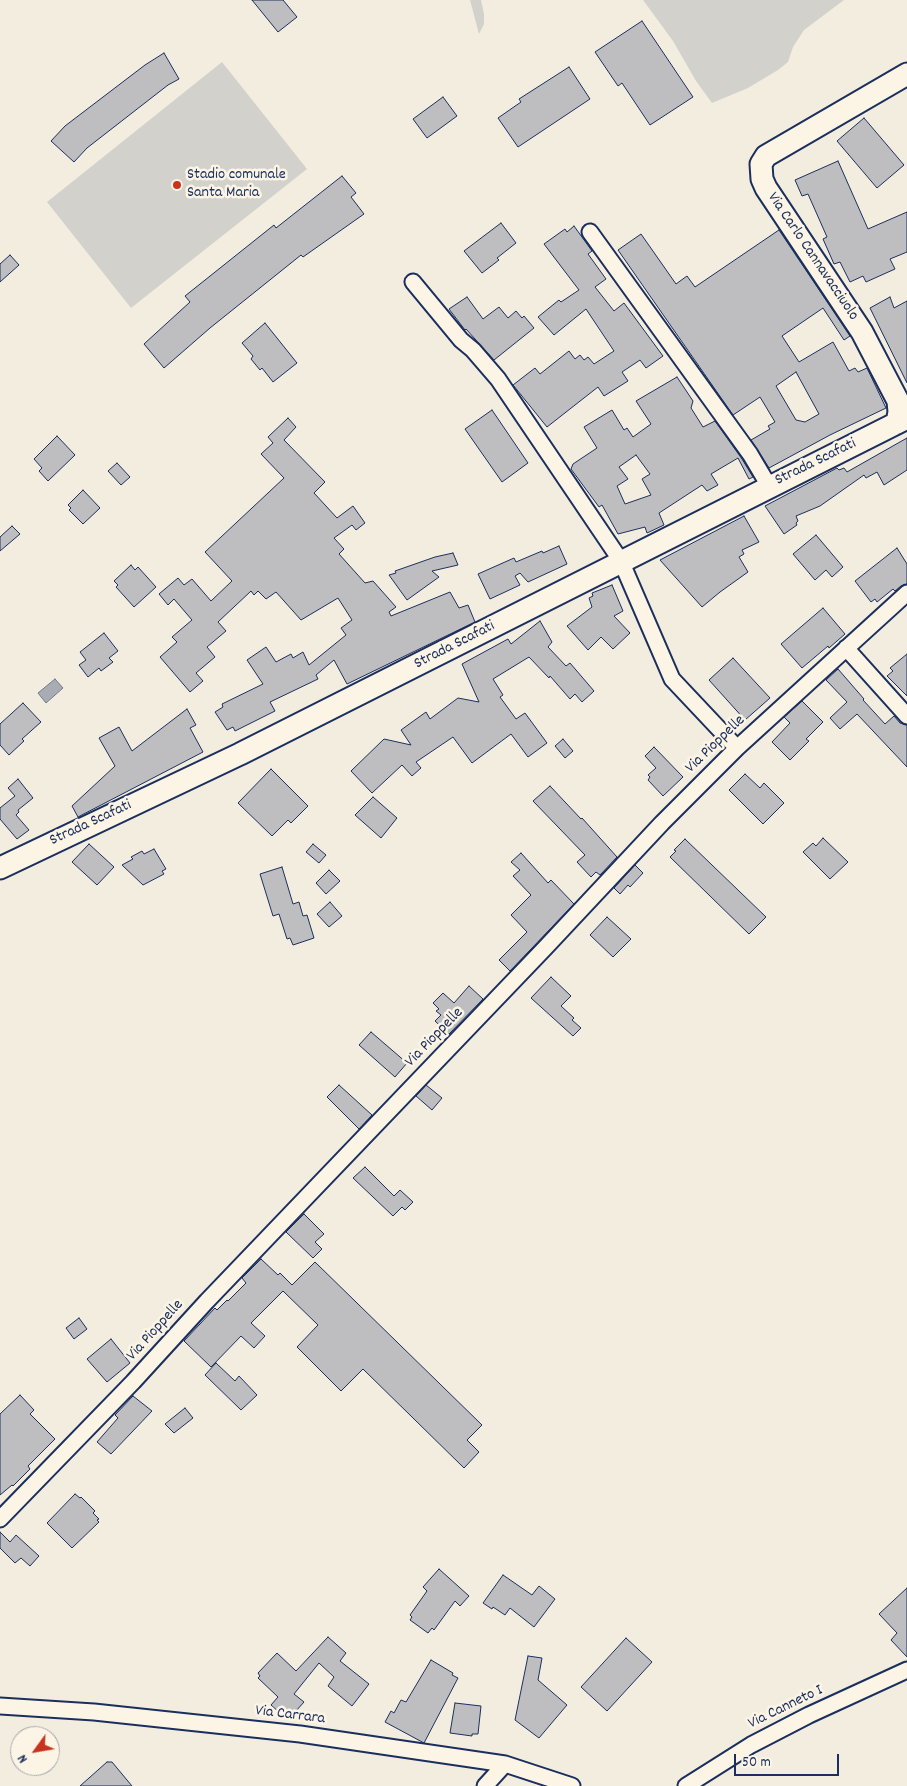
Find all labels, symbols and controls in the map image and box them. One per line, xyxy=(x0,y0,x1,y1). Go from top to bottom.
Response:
place label: Stadio comunale Santa Maria xyxy=(187,166,286,204)
marker: Stadio comunale Santa Maria xyxy=(171,179,183,191)
street label: Via Carlo Cannavacciuolo xyxy=(762,189,862,325)
street label: Strada Scafati xyxy=(772,435,860,491)
street label: Strada Scafati xyxy=(411,617,499,675)
street label: Via Pioppelle xyxy=(682,712,750,778)
street label: Strada Scafati xyxy=(47,797,135,851)
street label: Via Pioppelle xyxy=(402,1004,468,1072)
street label: Via Pioppelle xyxy=(124,1297,188,1365)
street label: Via Canneto I xyxy=(746,1682,826,1734)
street label: Via Carrara xyxy=(254,1702,326,1730)
north arrow xyxy=(10,1726,60,1776)
scale bar xyxy=(737,1744,842,1776)
text: N xyxy=(13,1750,33,1767)
text: 50 m xyxy=(742,1752,771,1774)

